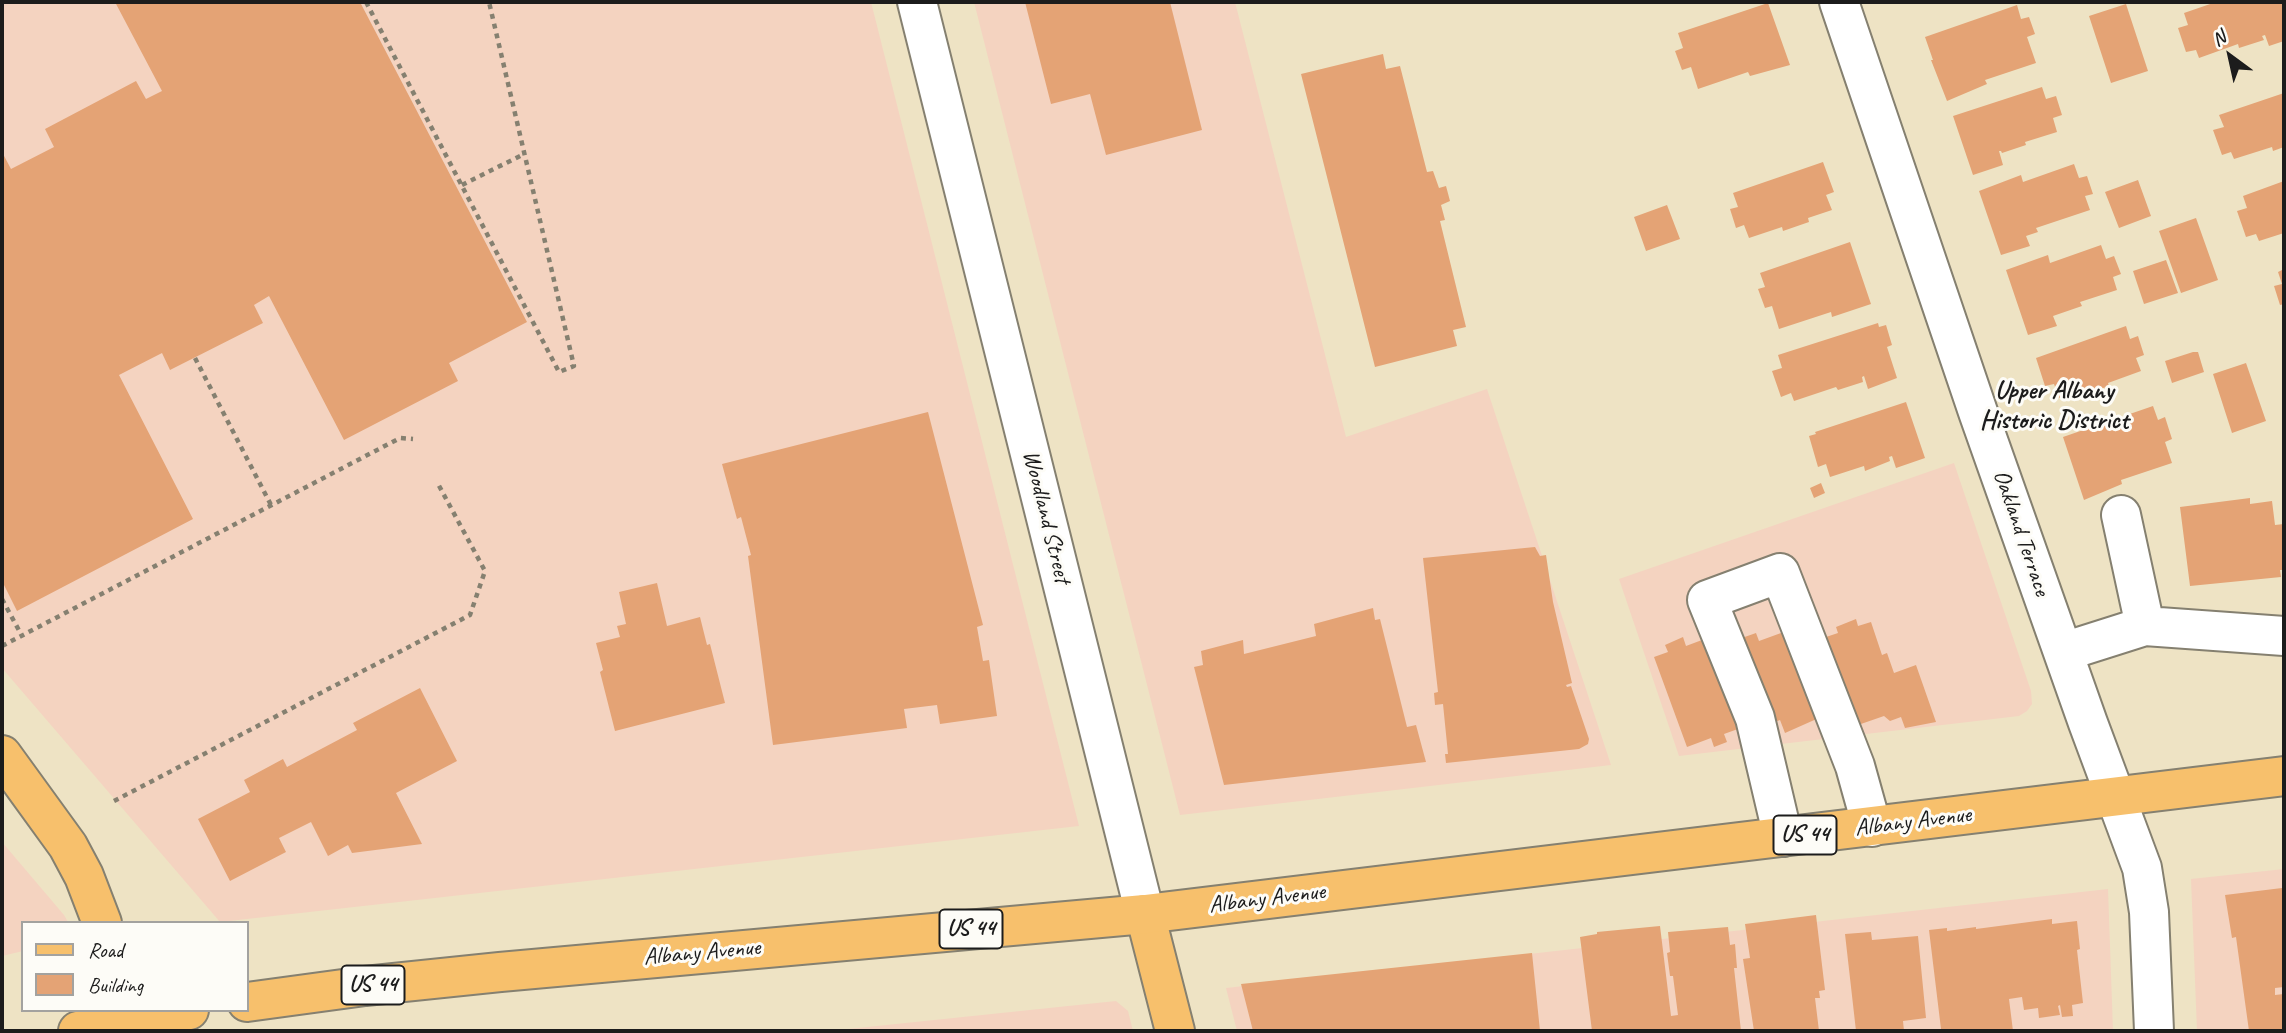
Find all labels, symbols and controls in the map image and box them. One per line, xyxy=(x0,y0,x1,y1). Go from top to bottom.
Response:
north arrow xyxy=(2195,21,2265,91)
text: N xyxy=(2207,25,2230,52)
district label: Upper Albany Historic District xyxy=(1980,375,2128,436)
street label: Woodland Street xyxy=(1016,448,1076,586)
street label: Oakland Terrace xyxy=(1986,466,2056,600)
street label: Albany Avenue xyxy=(1853,801,1973,843)
road number: US 44 xyxy=(1773,816,1836,855)
street label: Albany Avenue xyxy=(1207,878,1327,920)
road number: US 44 xyxy=(940,910,1002,948)
legend xyxy=(21,921,248,1012)
street label: Albany Avenue xyxy=(642,934,762,972)
text: Road xyxy=(88,937,123,963)
road number: US 44 xyxy=(342,966,404,1004)
text: Building xyxy=(88,972,143,998)

